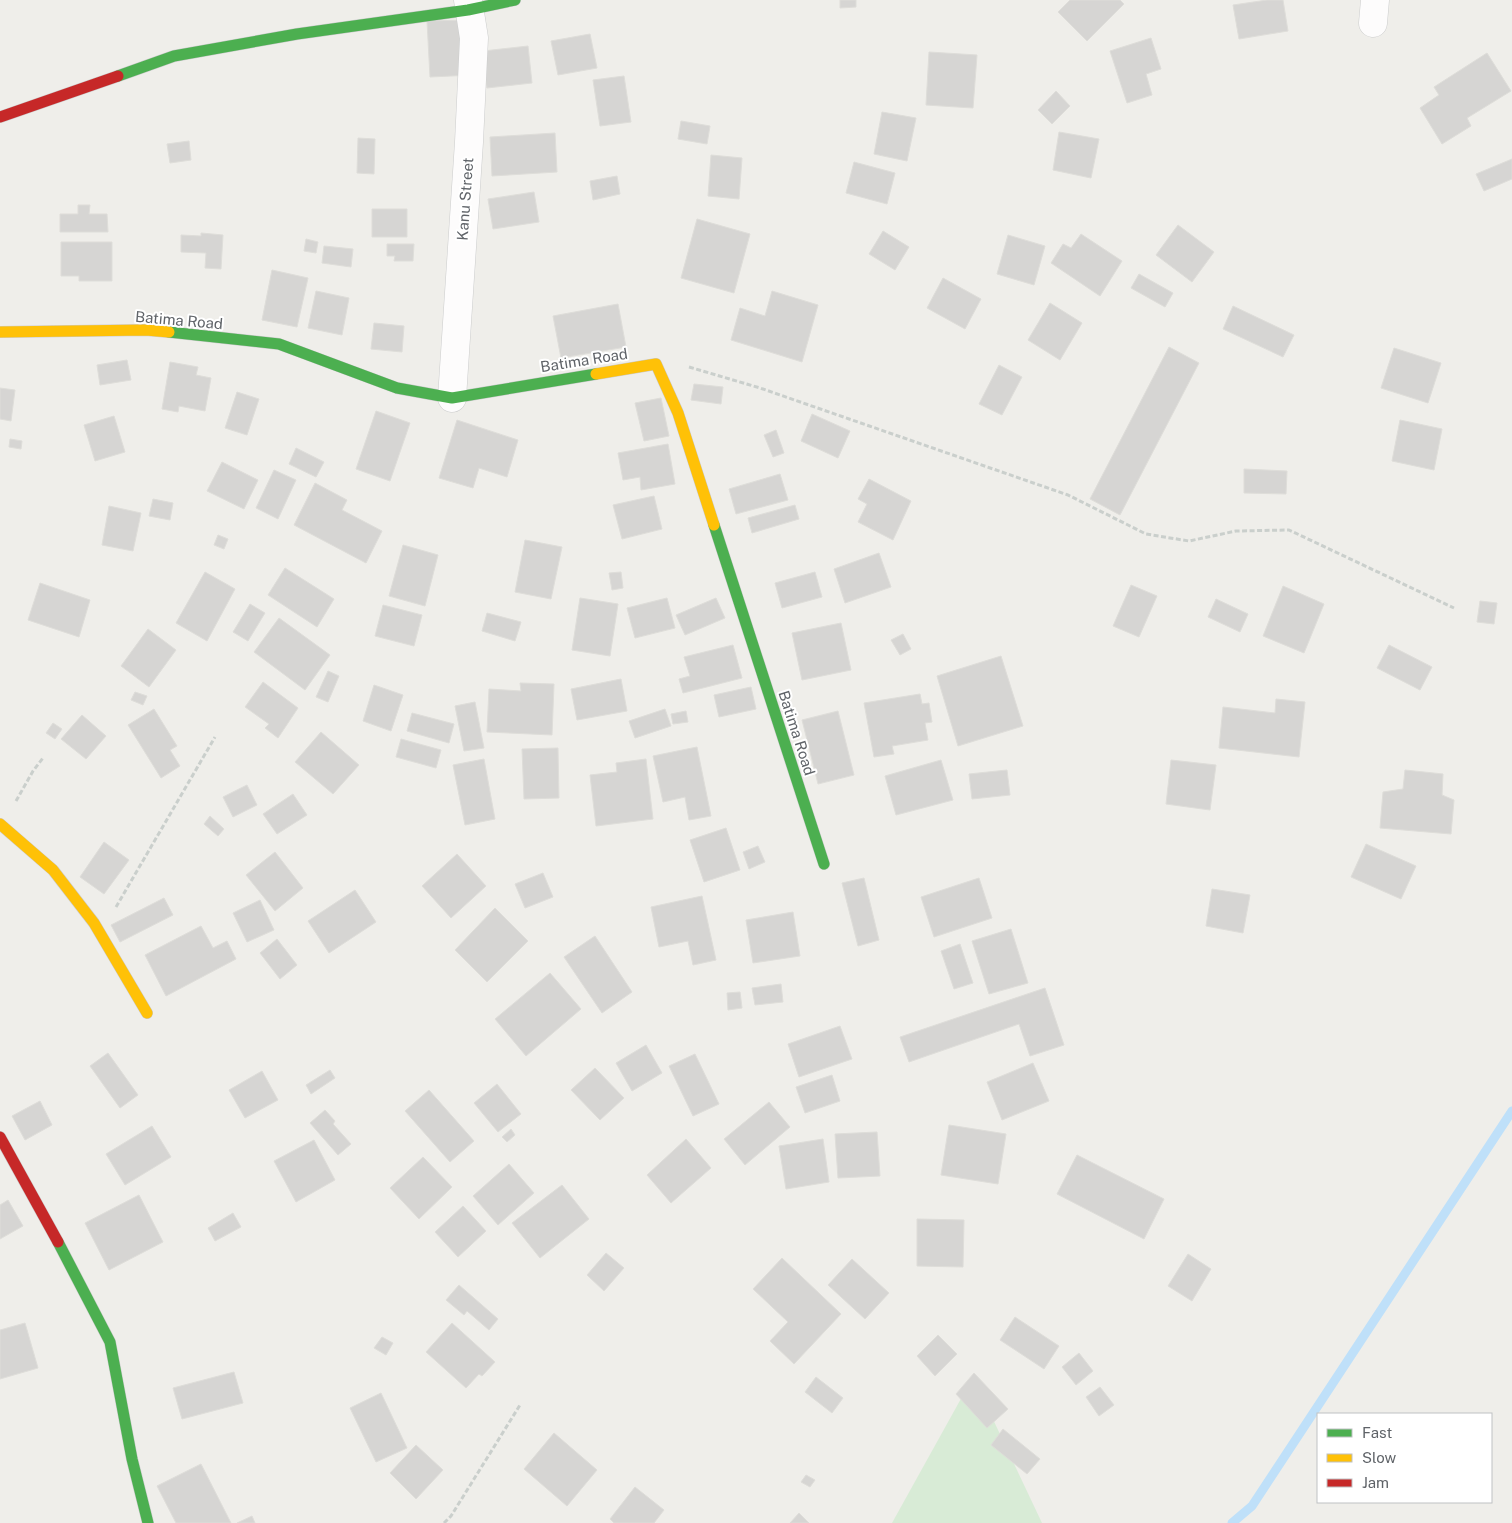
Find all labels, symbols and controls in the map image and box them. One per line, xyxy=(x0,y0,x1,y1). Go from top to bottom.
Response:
street label: Kanu Street xyxy=(454,157,476,241)
street label: Batima Road xyxy=(134,308,224,332)
street label: Batima Road xyxy=(539,345,629,375)
street label: Batima Road xyxy=(775,688,819,778)
legend xyxy=(1317,1413,1492,1503)
text: Fast xyxy=(1362,1424,1392,1441)
text: Slow xyxy=(1362,1449,1397,1466)
text: Jam xyxy=(1362,1474,1389,1491)

